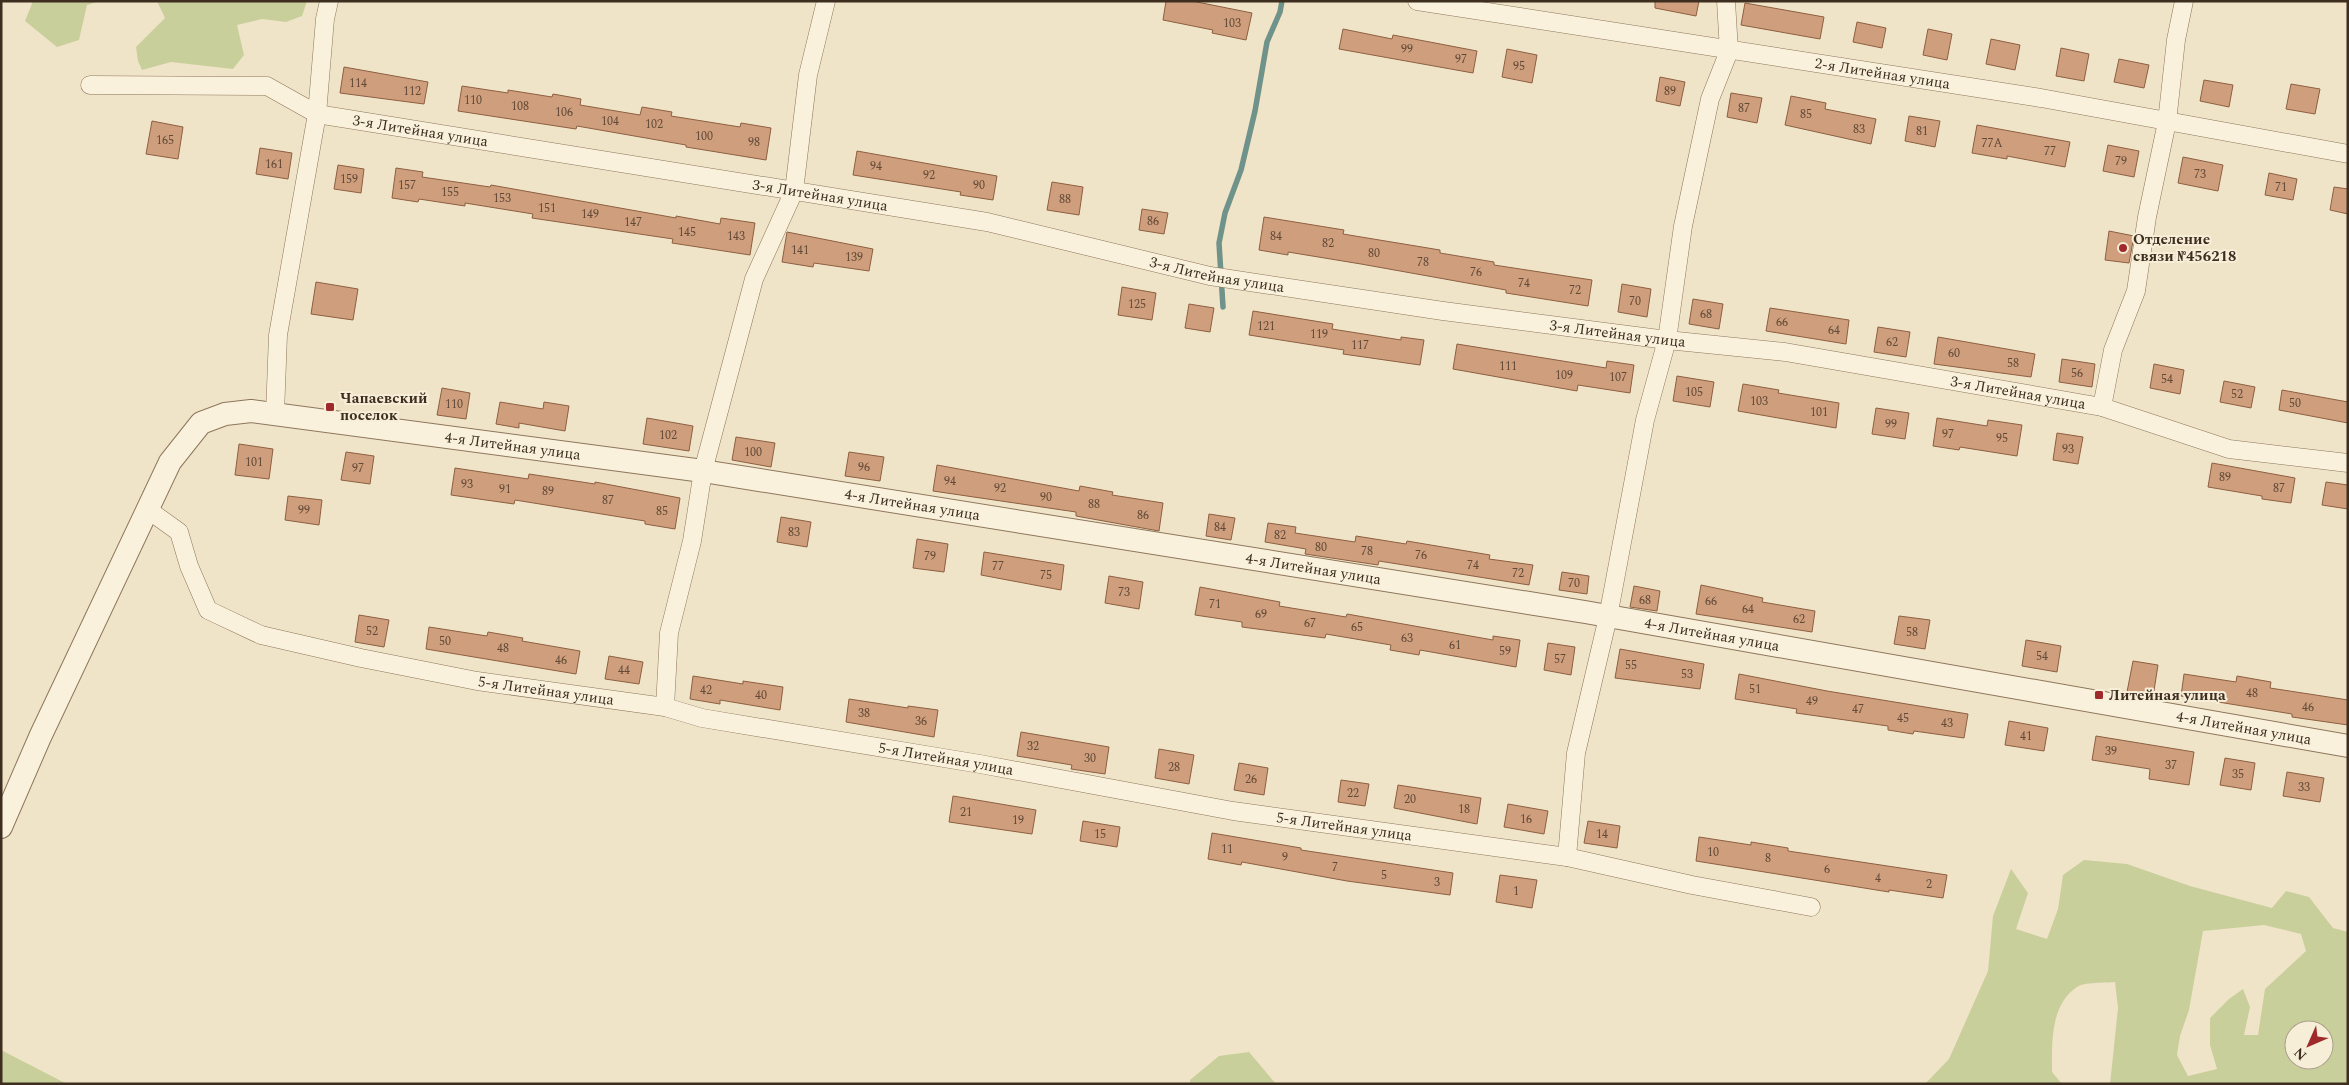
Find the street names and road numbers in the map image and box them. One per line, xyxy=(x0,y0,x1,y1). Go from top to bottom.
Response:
street label: 2-я Литейная улица xyxy=(1813,51,1952,95)
street label: 3-я Литейная улица xyxy=(351,108,490,153)
street label: 3-я Литейная улица xyxy=(751,173,890,217)
street label: 3-я Литейная улица xyxy=(1147,250,1287,299)
street label: 3-я Литейная улица xyxy=(1548,313,1687,353)
street label: 3-я Литейная улица xyxy=(1949,369,2088,416)
street label: 4-я Литейная улица xyxy=(443,425,583,466)
street label: 4-я Литейная улица xyxy=(843,482,983,527)
street label: 4-я Литейная улица xyxy=(1244,546,1383,591)
street label: 4-я Литейная улица xyxy=(1643,611,1782,658)
street label: 5-я Литейная улица xyxy=(477,670,616,711)
street label: 4-я Литейная улица xyxy=(2174,705,2314,751)
street label: 5-я Литейная улица xyxy=(877,736,1016,782)
street label: 5-я Литейная улица xyxy=(1275,806,1414,847)

